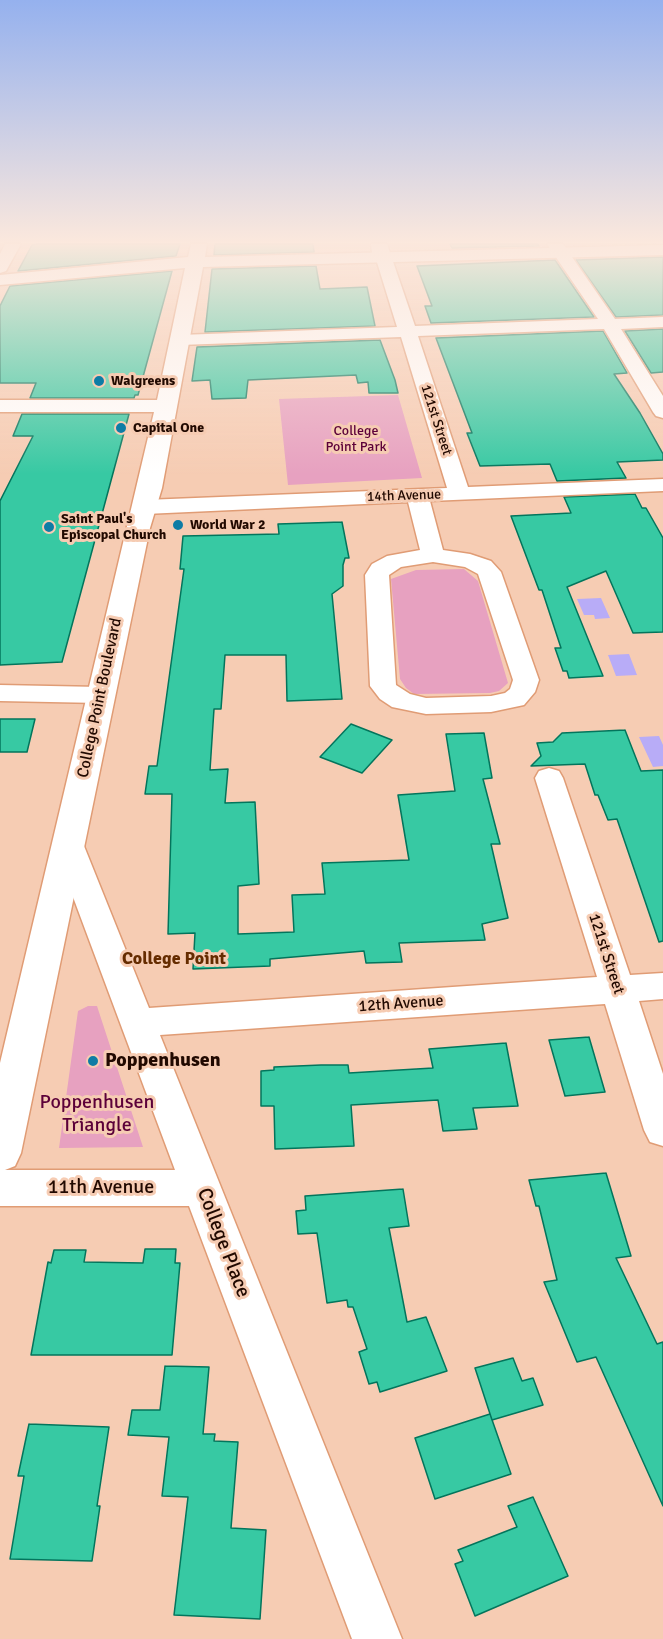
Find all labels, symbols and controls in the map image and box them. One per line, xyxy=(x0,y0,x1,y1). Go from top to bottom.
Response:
place label: Walgreens xyxy=(111,373,175,389)
marker: Walgreens xyxy=(92,374,106,388)
street label: 121st Street xyxy=(417,383,455,457)
place label: Capital One xyxy=(133,420,204,436)
marker: Capital One xyxy=(114,421,128,435)
park label: College Point Park xyxy=(325,423,387,455)
street label: 14th Avenue xyxy=(366,486,442,506)
place label: Saint Paul's Episcopal Church xyxy=(61,511,166,544)
place label: World War 2 xyxy=(190,517,265,533)
marker: World War 2 xyxy=(171,518,185,532)
marker: Saint Paul's Episcopal Church xyxy=(42,520,56,534)
street label: College Point Boulevard xyxy=(74,616,126,780)
street label: 121st Street xyxy=(584,911,628,997)
district label: College Point xyxy=(122,948,226,970)
street label: 12th Avenue xyxy=(358,991,444,1017)
place label: Poppenhusen xyxy=(105,1049,221,1073)
marker: Poppenhusen xyxy=(86,1054,100,1068)
park label: Poppenhusen Triangle xyxy=(40,1091,154,1138)
street label: 11th Avenue xyxy=(48,1176,154,1200)
street label: College Place xyxy=(191,1185,255,1301)

